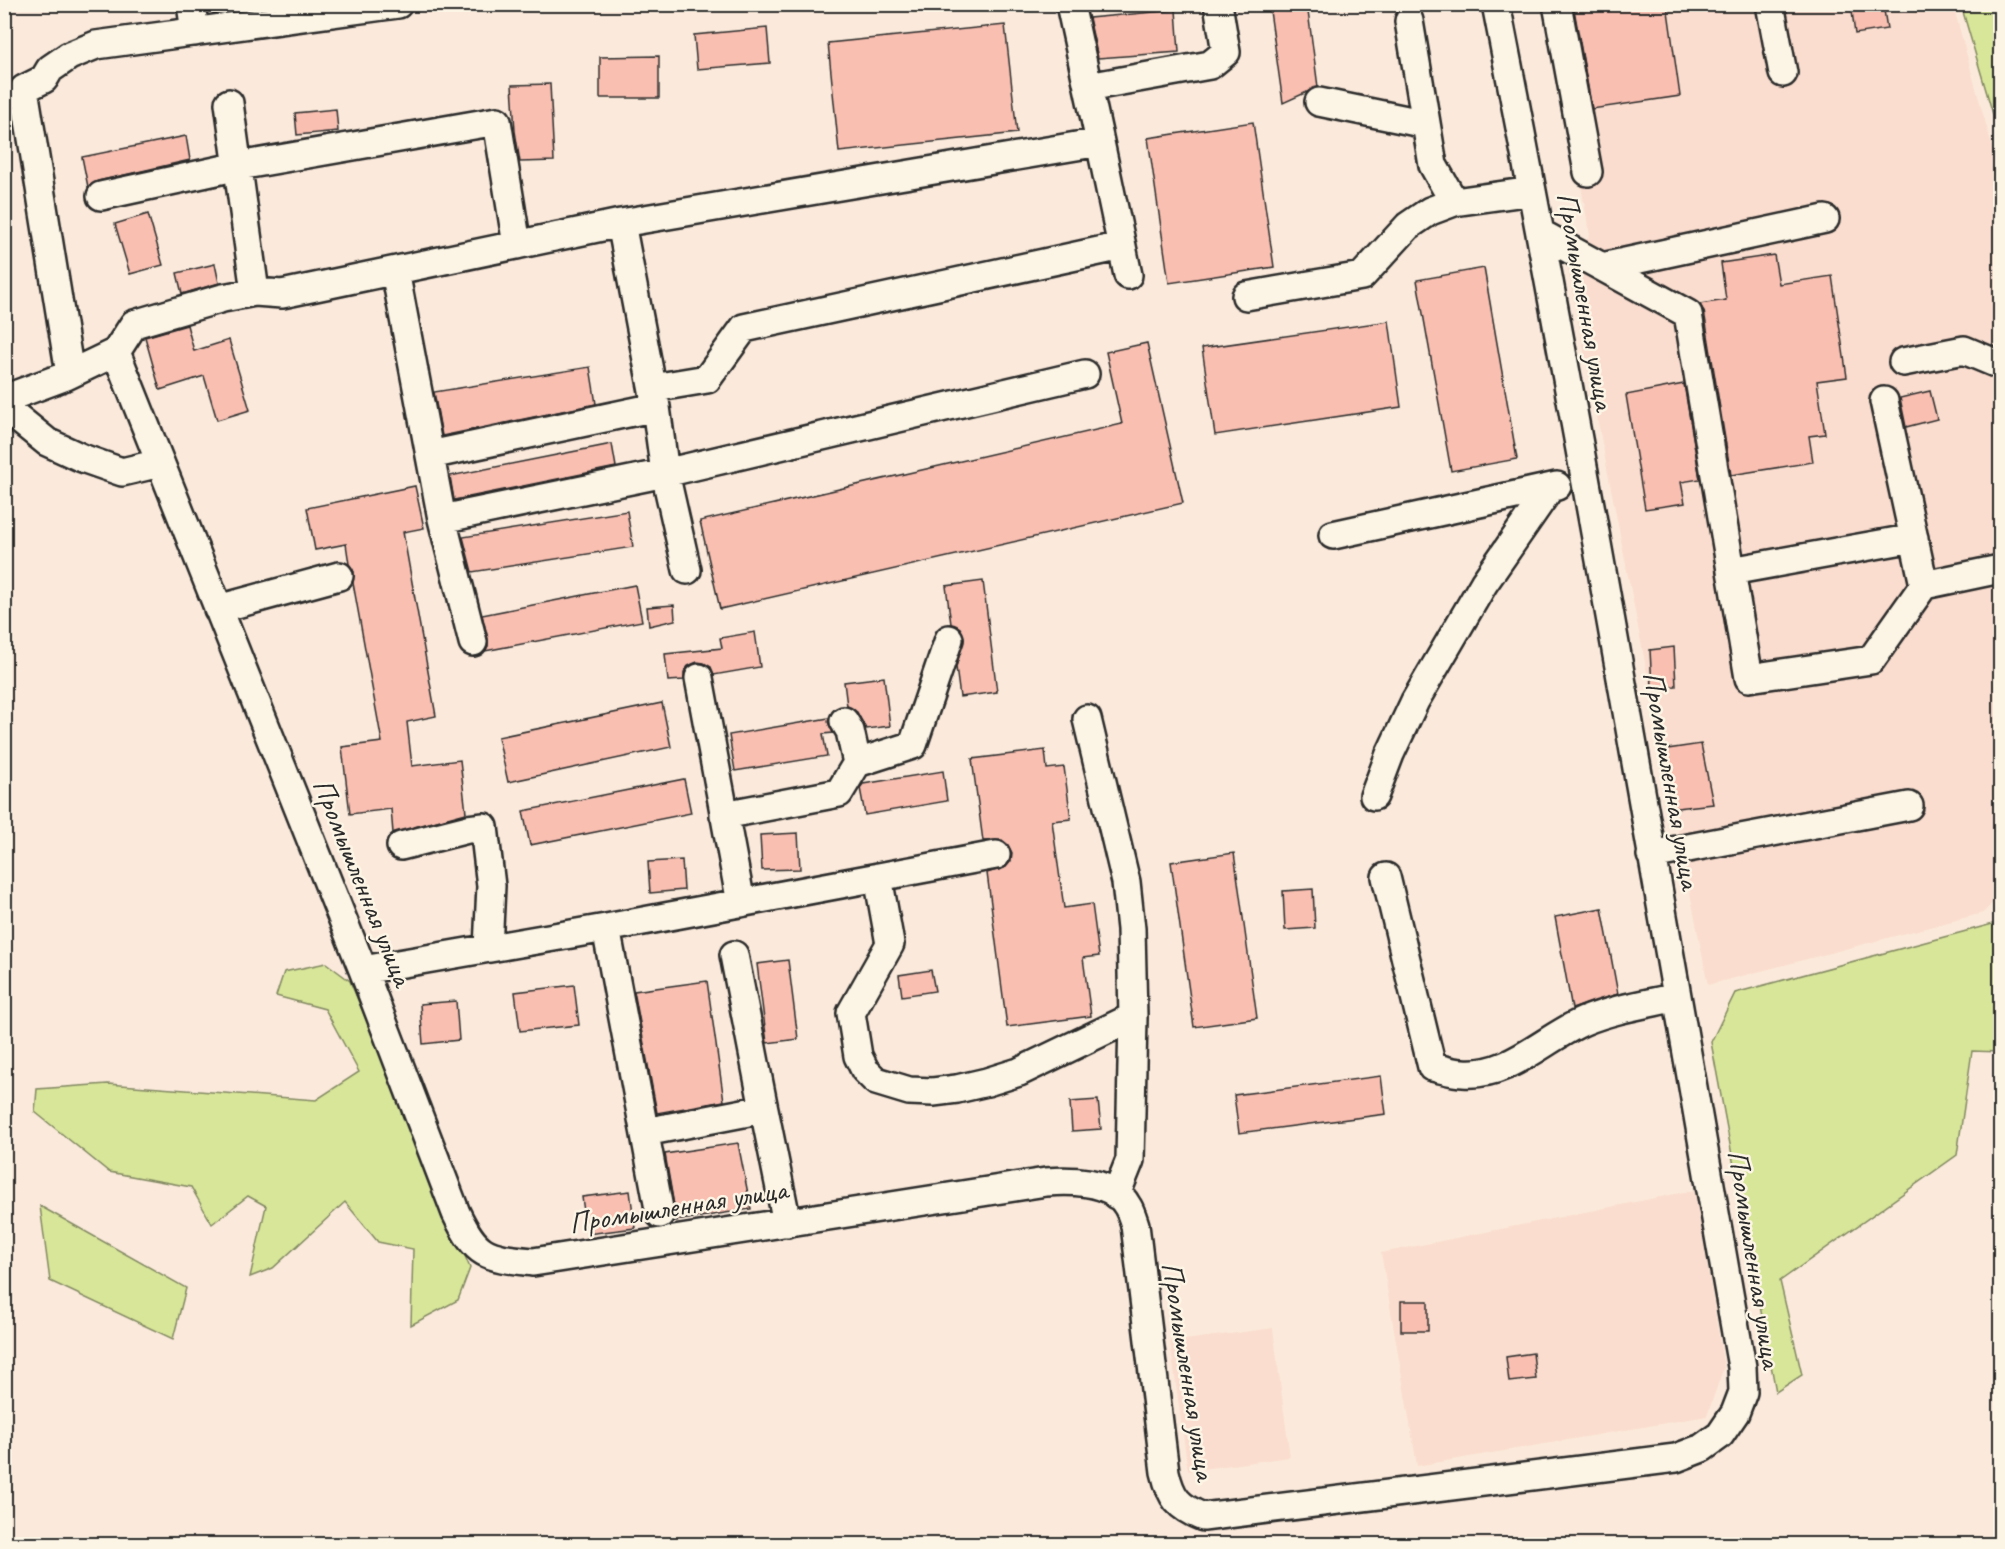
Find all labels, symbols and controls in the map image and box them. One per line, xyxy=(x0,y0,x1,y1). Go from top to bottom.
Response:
street label: Промышленная улица xyxy=(1548,189,1624,416)
street label: Промышленная улица xyxy=(1634,668,1710,895)
street label: Промышленная улица xyxy=(304,773,423,994)
street label: Промышленная улица xyxy=(1719,1147,1791,1374)
street label: Промышленная улица xyxy=(566,1170,793,1242)
street label: Промышленная улица xyxy=(1153,1259,1225,1486)

